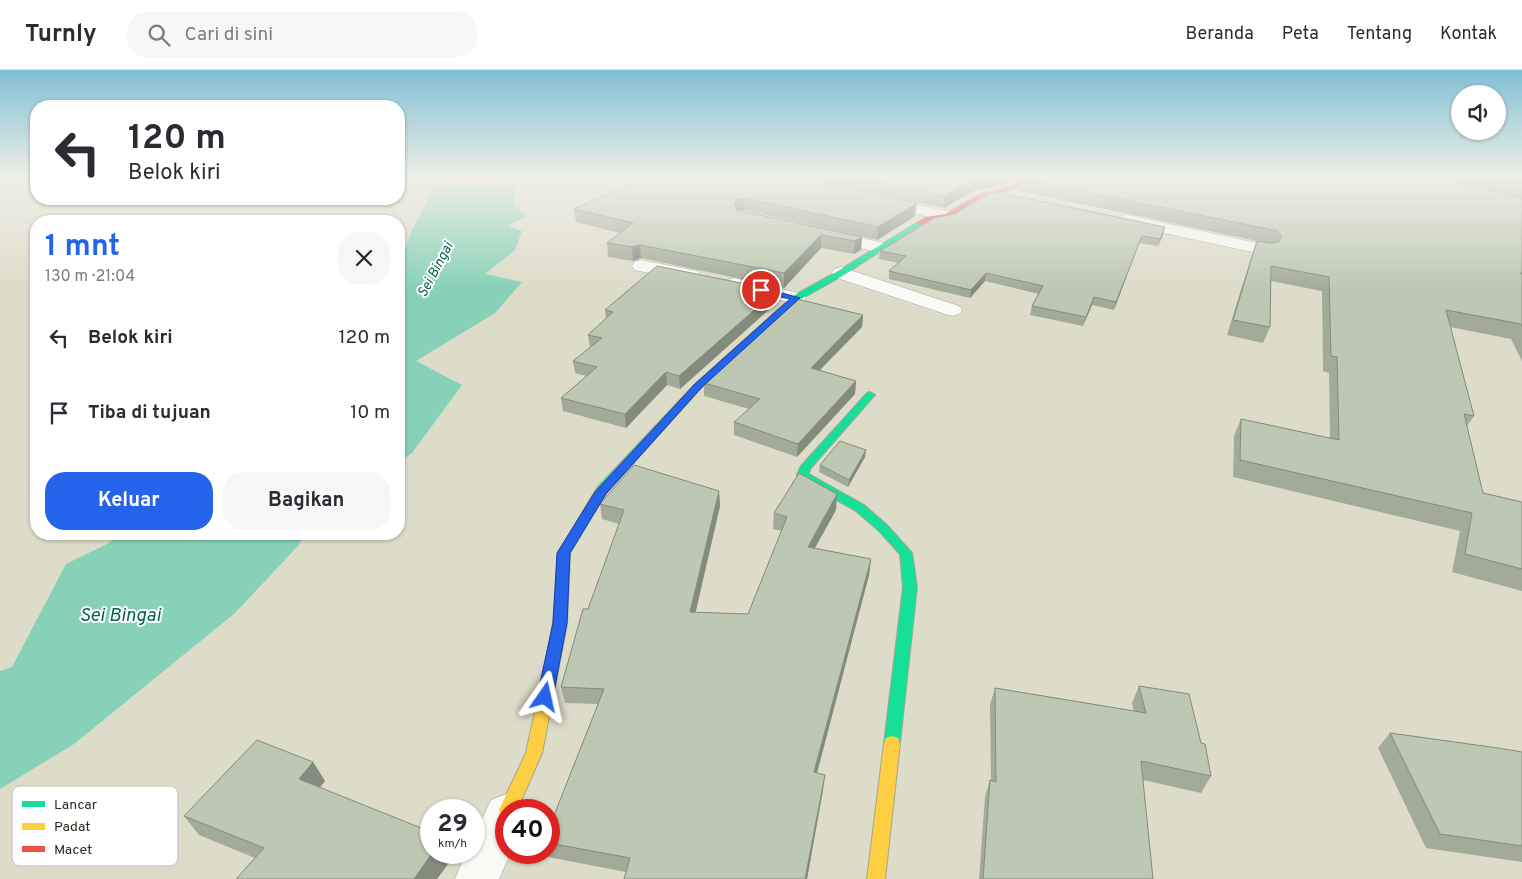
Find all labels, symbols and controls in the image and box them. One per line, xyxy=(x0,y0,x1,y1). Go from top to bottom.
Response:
search box xyxy=(127,12,477,57)
text: Turnly xyxy=(25,20,97,50)
icon: search xyxy=(145,21,173,49)
text: Cari di sini xyxy=(185,23,273,47)
text: Beranda xyxy=(1185,23,1254,46)
text: Peta xyxy=(1282,23,1319,46)
text: Tentang xyxy=(1347,23,1412,46)
text: Kontak xyxy=(1440,23,1497,46)
map controls xyxy=(1451,85,1506,140)
button: sound xyxy=(1451,85,1506,140)
text: 120 m xyxy=(128,117,226,161)
icon: left xyxy=(45,120,110,185)
text: Belok kiri xyxy=(128,160,221,187)
text: 1 mnt xyxy=(45,229,120,266)
button: close xyxy=(338,232,390,284)
water label: Sei Bingai xyxy=(414,238,458,300)
text: 130 m · 21:04 xyxy=(45,267,135,287)
pin xyxy=(740,269,782,311)
icon: arrive xyxy=(747,276,775,304)
icon: left xyxy=(45,324,73,352)
text: Belok kiri xyxy=(88,326,173,350)
text: 120 m xyxy=(339,326,390,350)
icon: arrive xyxy=(45,399,73,427)
text: Tiba di tujuan xyxy=(88,401,211,425)
text: 10 m xyxy=(350,401,390,425)
button: Keluar xyxy=(45,472,213,530)
button: Bagikan xyxy=(223,472,390,530)
water label: Sei Bingai xyxy=(79,604,162,628)
position arrow xyxy=(518,670,570,722)
legend xyxy=(12,786,178,866)
text: Lancar xyxy=(54,797,98,814)
speed limit sign: 40 xyxy=(495,799,560,864)
text: 29 xyxy=(437,809,468,841)
text: Padat xyxy=(54,819,90,836)
text: km/h xyxy=(438,836,467,852)
text: Macet xyxy=(54,842,92,859)

